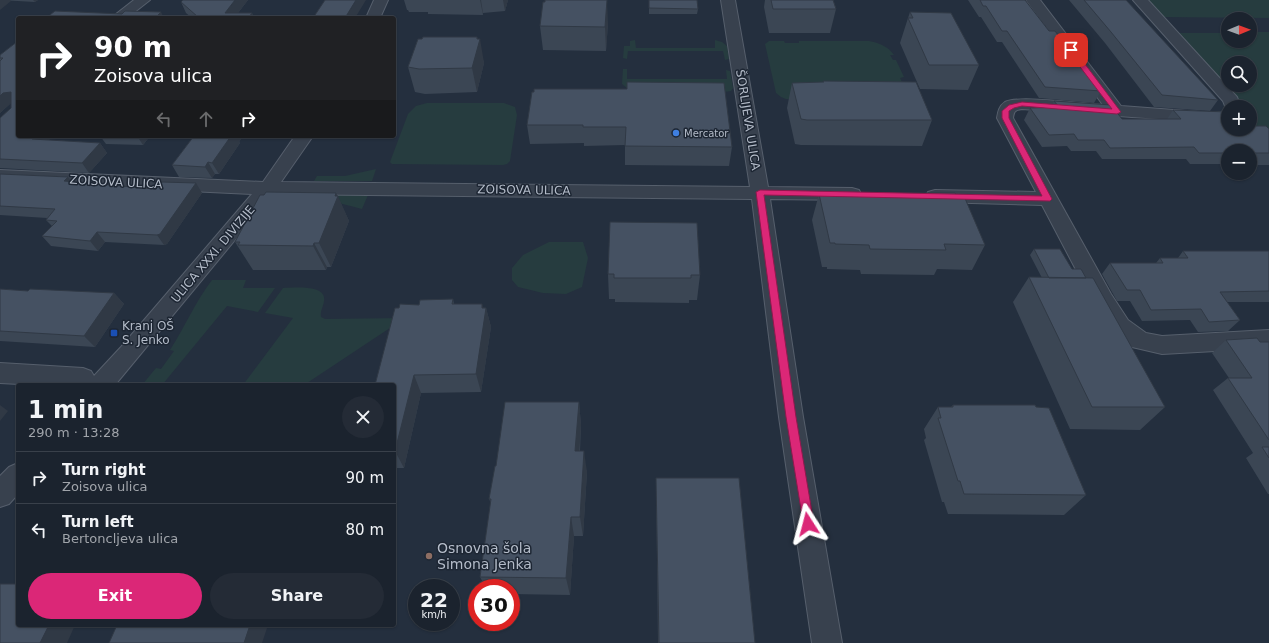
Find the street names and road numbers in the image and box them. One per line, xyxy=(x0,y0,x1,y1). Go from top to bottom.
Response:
street label: ŠORLIJEVA ULICA xyxy=(733,68,764,172)
street label: ZOISOVA ULICA xyxy=(69,173,164,191)
street label: ZOISOVA ULICA xyxy=(477,182,571,198)
street label: ULICA XXXI. DIVIZIJE xyxy=(168,203,258,305)

